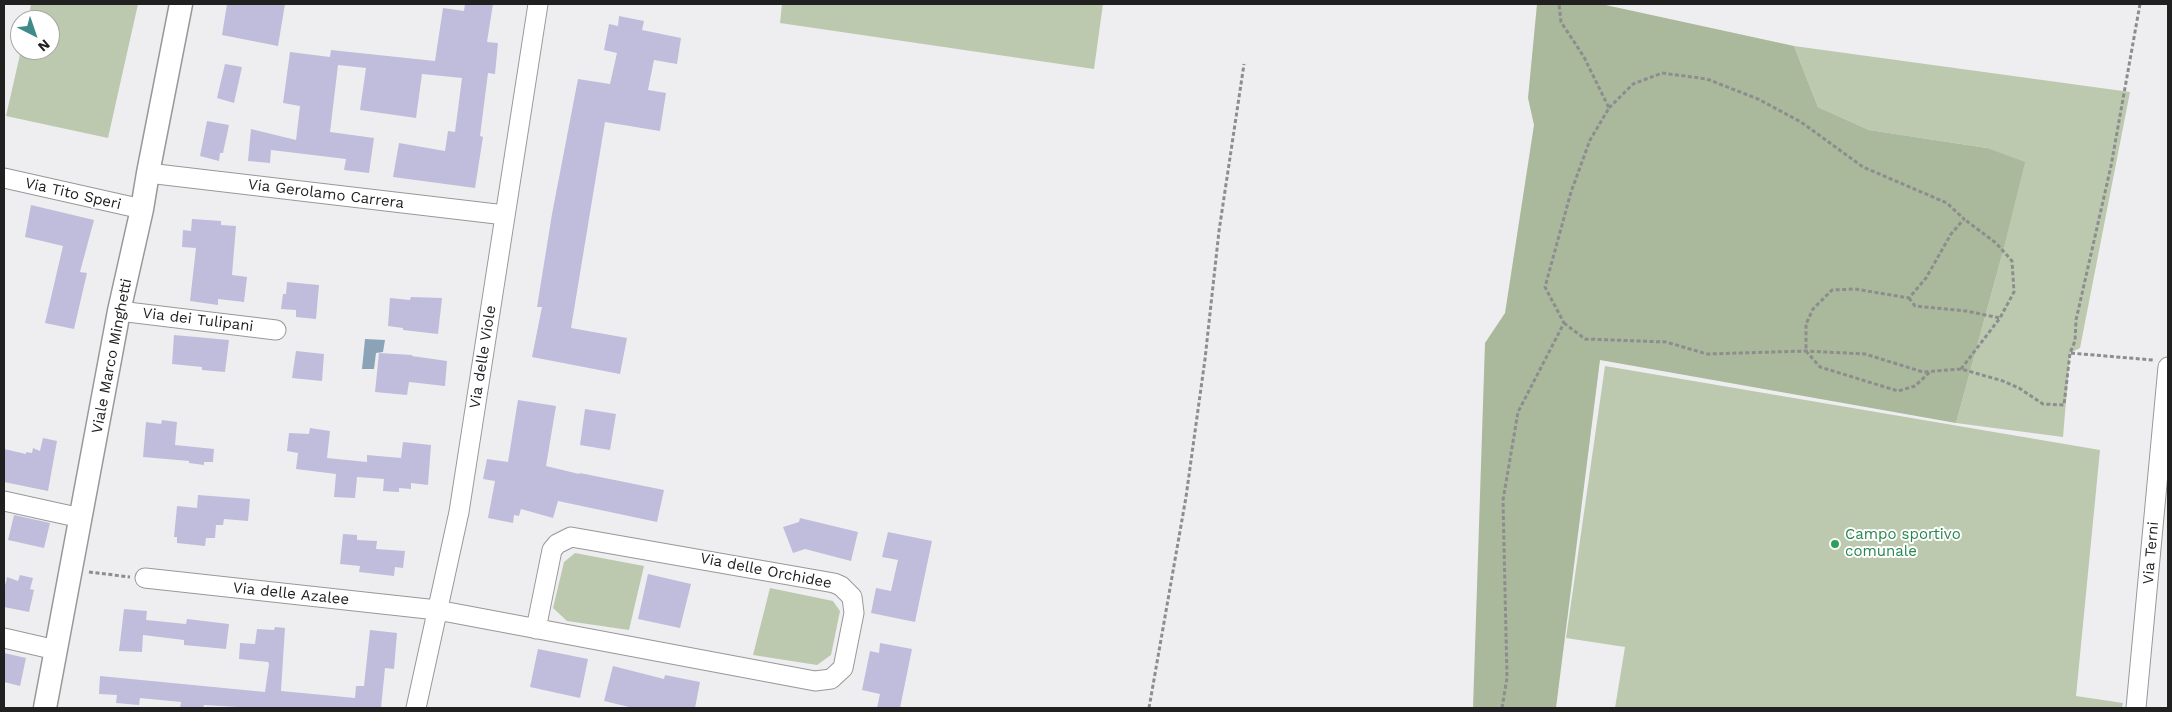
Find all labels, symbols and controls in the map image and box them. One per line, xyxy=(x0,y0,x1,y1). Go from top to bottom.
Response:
north arrow xyxy=(10,10,60,60)
text: N xyxy=(35,36,53,55)
street label: Via Tito Speri xyxy=(23,174,123,214)
street label: Via Gerolamo Carrera xyxy=(247,175,405,213)
street label: Viale Marco Minghetti xyxy=(88,277,136,435)
street label: Via dei Tulipani xyxy=(142,304,254,336)
street label: Via delle Viole xyxy=(466,304,500,410)
street label: Via Terni xyxy=(2139,521,2163,585)
place label: Campo sportivo comunale xyxy=(1845,526,1961,561)
marker: Campo sportivo comunale xyxy=(1829,538,1841,550)
street label: Via delle Orchidee xyxy=(699,549,833,593)
street label: Via delle Azalee xyxy=(232,579,350,609)

